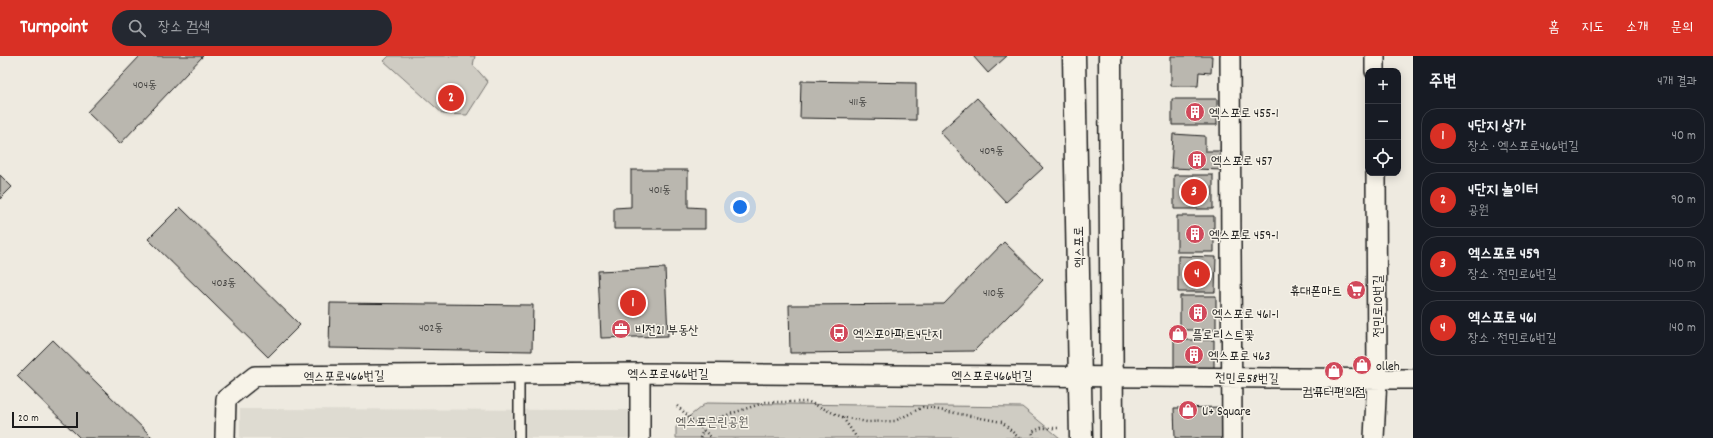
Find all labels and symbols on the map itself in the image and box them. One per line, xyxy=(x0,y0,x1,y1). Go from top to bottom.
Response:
house number: 404동 xyxy=(133,78,157,94)
pin: 2 xyxy=(438,83,464,113)
house number: 411동 xyxy=(849,95,867,111)
building icon: 엑스포로 455-1 xyxy=(1184,101,1206,123)
place label: 엑스포로 455-1 xyxy=(1209,105,1279,124)
house number: 409동 xyxy=(980,144,1004,160)
building icon: 엑스포로 457 xyxy=(1186,149,1208,171)
place label: 엑스포로 457 xyxy=(1211,153,1272,172)
pin: 3 xyxy=(1181,177,1207,207)
house number: 401동 xyxy=(649,183,671,199)
your location xyxy=(730,197,750,217)
building icon: 엑스포로 459-1 xyxy=(1184,223,1206,245)
street label: 엑스포로 xyxy=(1071,226,1090,268)
place label: 엑스포로 459-1 xyxy=(1209,227,1278,246)
pin: 4 xyxy=(1184,259,1210,289)
street label: 전민로10번길 xyxy=(1370,275,1389,337)
house number: 403동 xyxy=(212,276,236,292)
supermarket icon: 휴대폰마트 xyxy=(1345,279,1367,301)
place label: 휴대폰마트 xyxy=(1290,283,1342,302)
house number: 410동 xyxy=(983,286,1005,302)
pin: 1 xyxy=(620,288,646,318)
building icon: 엑스포로 461-1 xyxy=(1187,302,1209,324)
place label: 엑스포로 461-1 xyxy=(1212,306,1279,325)
office icon: 비전21 부동산 xyxy=(610,318,632,340)
house number: 402동 xyxy=(419,321,443,337)
place label: 비전21 부동산 xyxy=(635,322,699,341)
bus stop icon: 엑스포아파트4단지 xyxy=(828,322,850,344)
shop icon: 플로리스트꽃 xyxy=(1167,323,1189,345)
place label: 엑스포아파트4단지 xyxy=(853,326,942,345)
place label: 플로리스트꽃 xyxy=(1192,327,1255,346)
building icon: 엑스포로 463 xyxy=(1183,344,1205,366)
place label: 엑스포로 463 xyxy=(1208,348,1270,367)
shop icon: olleh xyxy=(1351,354,1373,376)
place label: olleh xyxy=(1376,358,1400,377)
shop icon: 컴퓨터편의점 xyxy=(1323,360,1345,382)
street label: 엑스포로466번길 xyxy=(628,366,708,385)
street label: 엑스포로466번길 xyxy=(303,367,385,388)
street label: 엑스포로466번길 xyxy=(952,368,1032,387)
street label: 전민로58번길 xyxy=(1215,369,1279,390)
place label: 컴퓨터편의점 xyxy=(1303,384,1365,403)
shop icon: U+ Square xyxy=(1177,399,1199,421)
place label: U+ Square xyxy=(1202,403,1251,422)
scale bar xyxy=(12,410,78,429)
park label: 엑스포근린공원 xyxy=(675,414,749,433)

